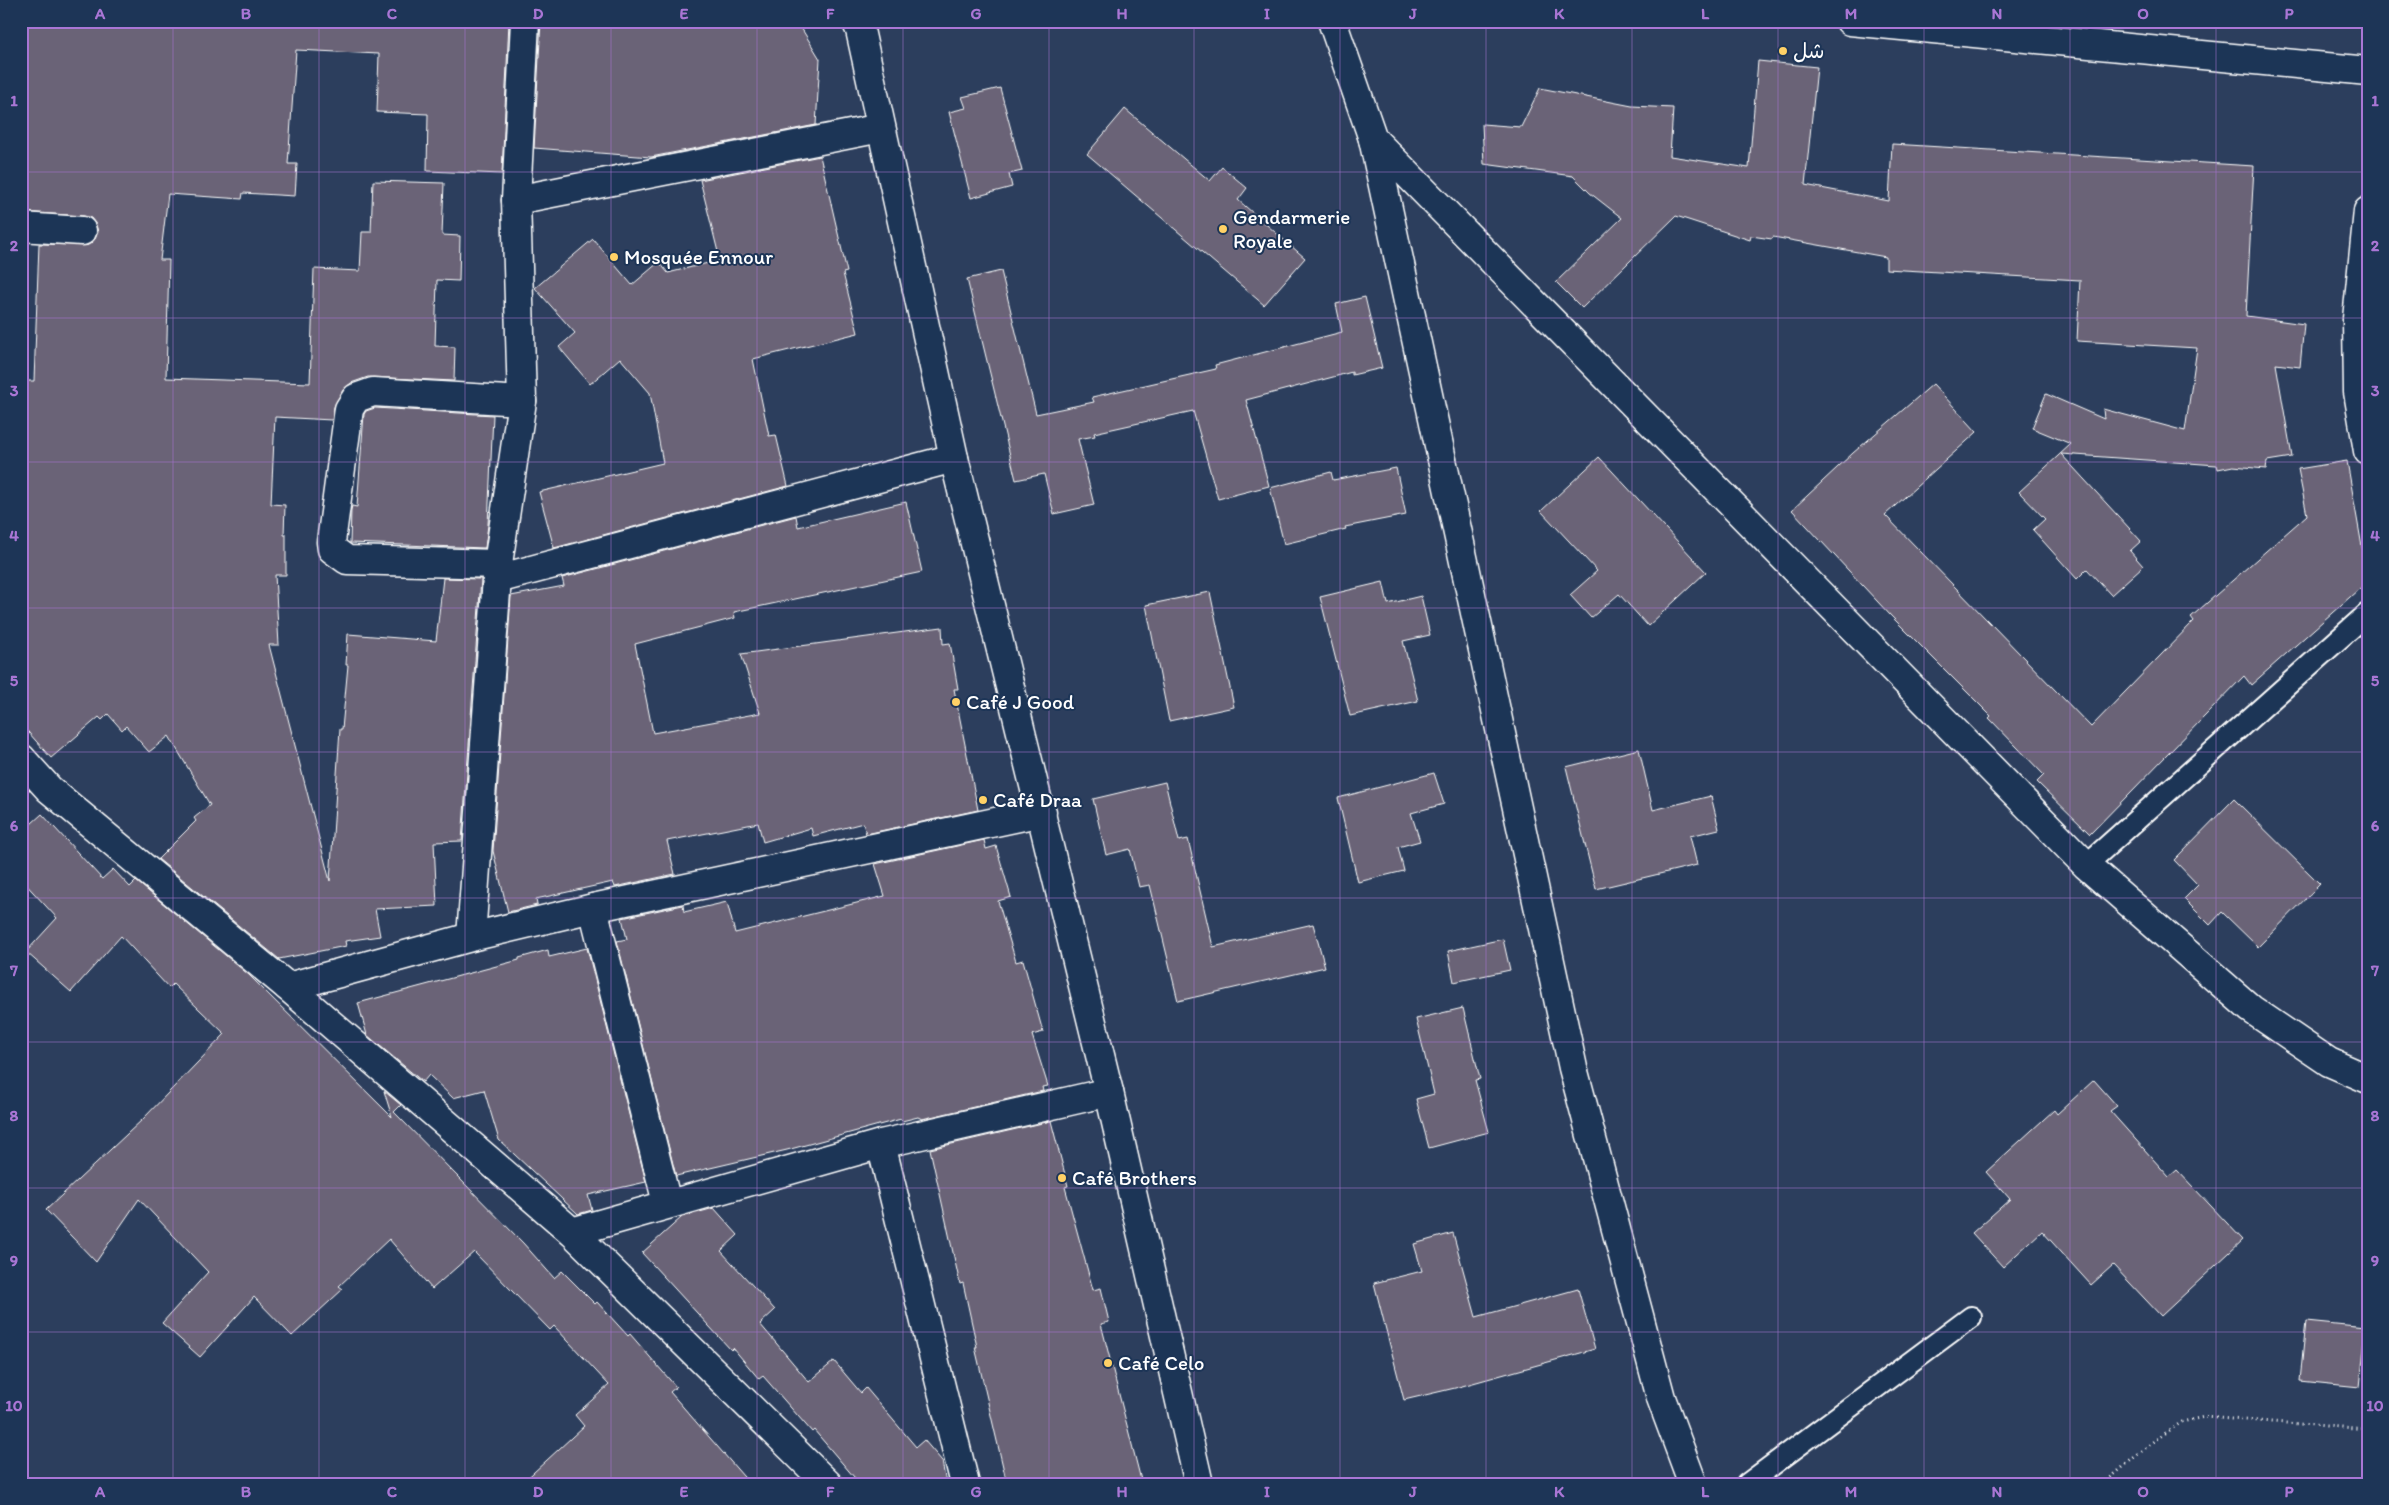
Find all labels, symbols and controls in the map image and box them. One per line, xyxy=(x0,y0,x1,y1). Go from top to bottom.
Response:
text: A xyxy=(94,4,106,23)
text: B xyxy=(241,4,252,23)
text: C xyxy=(387,4,398,23)
text: D xyxy=(533,4,544,23)
text: E xyxy=(680,4,689,23)
text: F xyxy=(826,4,835,23)
text: G xyxy=(970,4,982,23)
text: H xyxy=(1116,4,1128,23)
text: I xyxy=(1264,4,1270,23)
text: J xyxy=(1408,4,1417,23)
text: K xyxy=(1554,4,1565,23)
text: L xyxy=(1701,4,1710,23)
text: M xyxy=(1845,4,1857,23)
text: N xyxy=(1992,4,2002,23)
text: O xyxy=(2137,4,2149,23)
text: P xyxy=(2284,4,2294,23)
place label: شل xyxy=(1793,38,1824,63)
marker: شل xyxy=(1777,45,1789,57)
text: 1 xyxy=(10,91,18,110)
text: 1 xyxy=(2371,91,2379,110)
place label: Gendarmerie Royale xyxy=(1233,204,1350,253)
marker: Gendarmerie Royale xyxy=(1217,223,1229,235)
text: 2 xyxy=(10,236,19,255)
text: 2 xyxy=(2371,236,2380,255)
place label: Mosquée Ennour xyxy=(624,244,773,269)
marker: Mosquée Ennour xyxy=(608,251,620,263)
text: 3 xyxy=(10,381,19,400)
text: 3 xyxy=(2371,381,2380,400)
text: 4 xyxy=(9,526,19,545)
text: 4 xyxy=(2370,526,2380,545)
text: 5 xyxy=(10,671,19,690)
text: 5 xyxy=(2371,671,2380,690)
place label: Café J Good xyxy=(966,689,1075,714)
marker: Café J Good xyxy=(950,696,962,708)
place label: Café Draa xyxy=(993,787,1082,812)
marker: Café Draa xyxy=(977,794,989,806)
text: 6 xyxy=(10,816,19,835)
text: 6 xyxy=(2371,816,2380,835)
text: 7 xyxy=(9,961,18,980)
text: 7 xyxy=(2370,961,2379,980)
text: 8 xyxy=(10,1106,19,1125)
text: 8 xyxy=(2371,1106,2380,1125)
place label: Café Brothers xyxy=(1072,1165,1197,1190)
marker: Café Brothers xyxy=(1056,1172,1068,1184)
text: 9 xyxy=(10,1251,18,1270)
text: 9 xyxy=(2371,1251,2379,1270)
place label: Café Celo xyxy=(1118,1350,1205,1375)
marker: Café Celo xyxy=(1102,1357,1114,1369)
text: 10 xyxy=(5,1396,23,1415)
text: 10 xyxy=(2366,1396,2384,1415)
text: A xyxy=(94,1482,106,1501)
text: B xyxy=(241,1482,252,1501)
text: C xyxy=(387,1482,398,1501)
text: D xyxy=(533,1482,544,1501)
text: E xyxy=(680,1482,689,1501)
text: F xyxy=(826,1482,835,1501)
text: G xyxy=(970,1482,982,1501)
text: H xyxy=(1116,1482,1128,1501)
text: I xyxy=(1264,1482,1270,1501)
text: J xyxy=(1408,1482,1417,1501)
text: K xyxy=(1554,1482,1565,1501)
text: L xyxy=(1701,1482,1710,1501)
text: M xyxy=(1845,1482,1857,1501)
text: N xyxy=(1992,1482,2002,1501)
text: O xyxy=(2137,1482,2149,1501)
text: P xyxy=(2284,1482,2294,1501)

